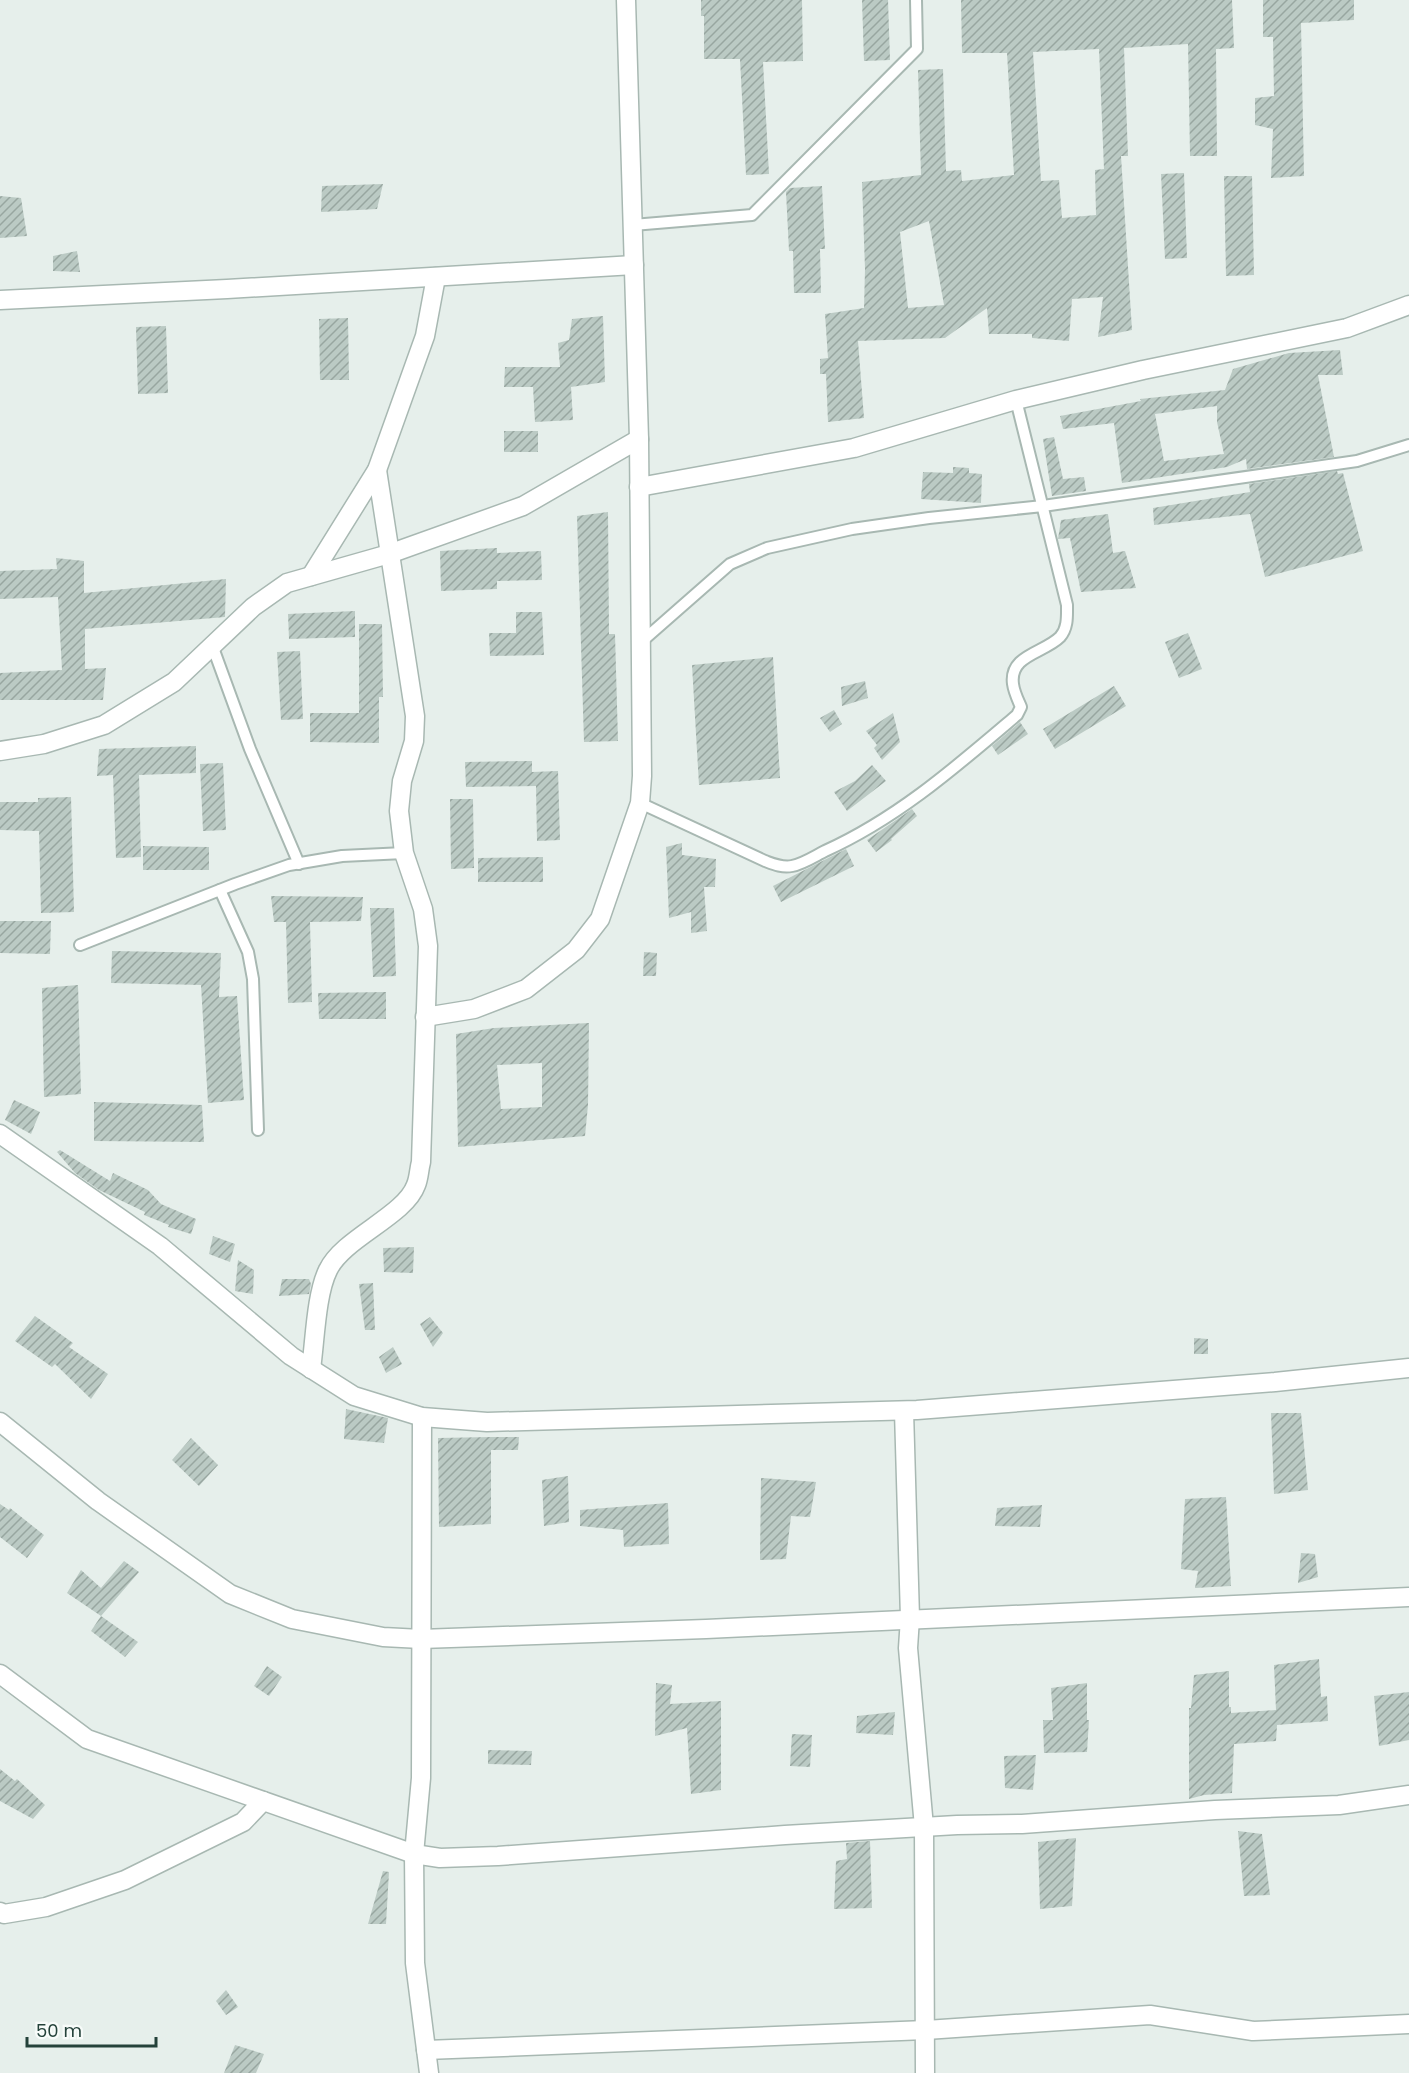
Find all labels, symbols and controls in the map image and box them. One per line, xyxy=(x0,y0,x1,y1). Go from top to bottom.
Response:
scale bar xyxy=(27,2010,156,2048)
text: 50 m xyxy=(36,2018,82,2043)

